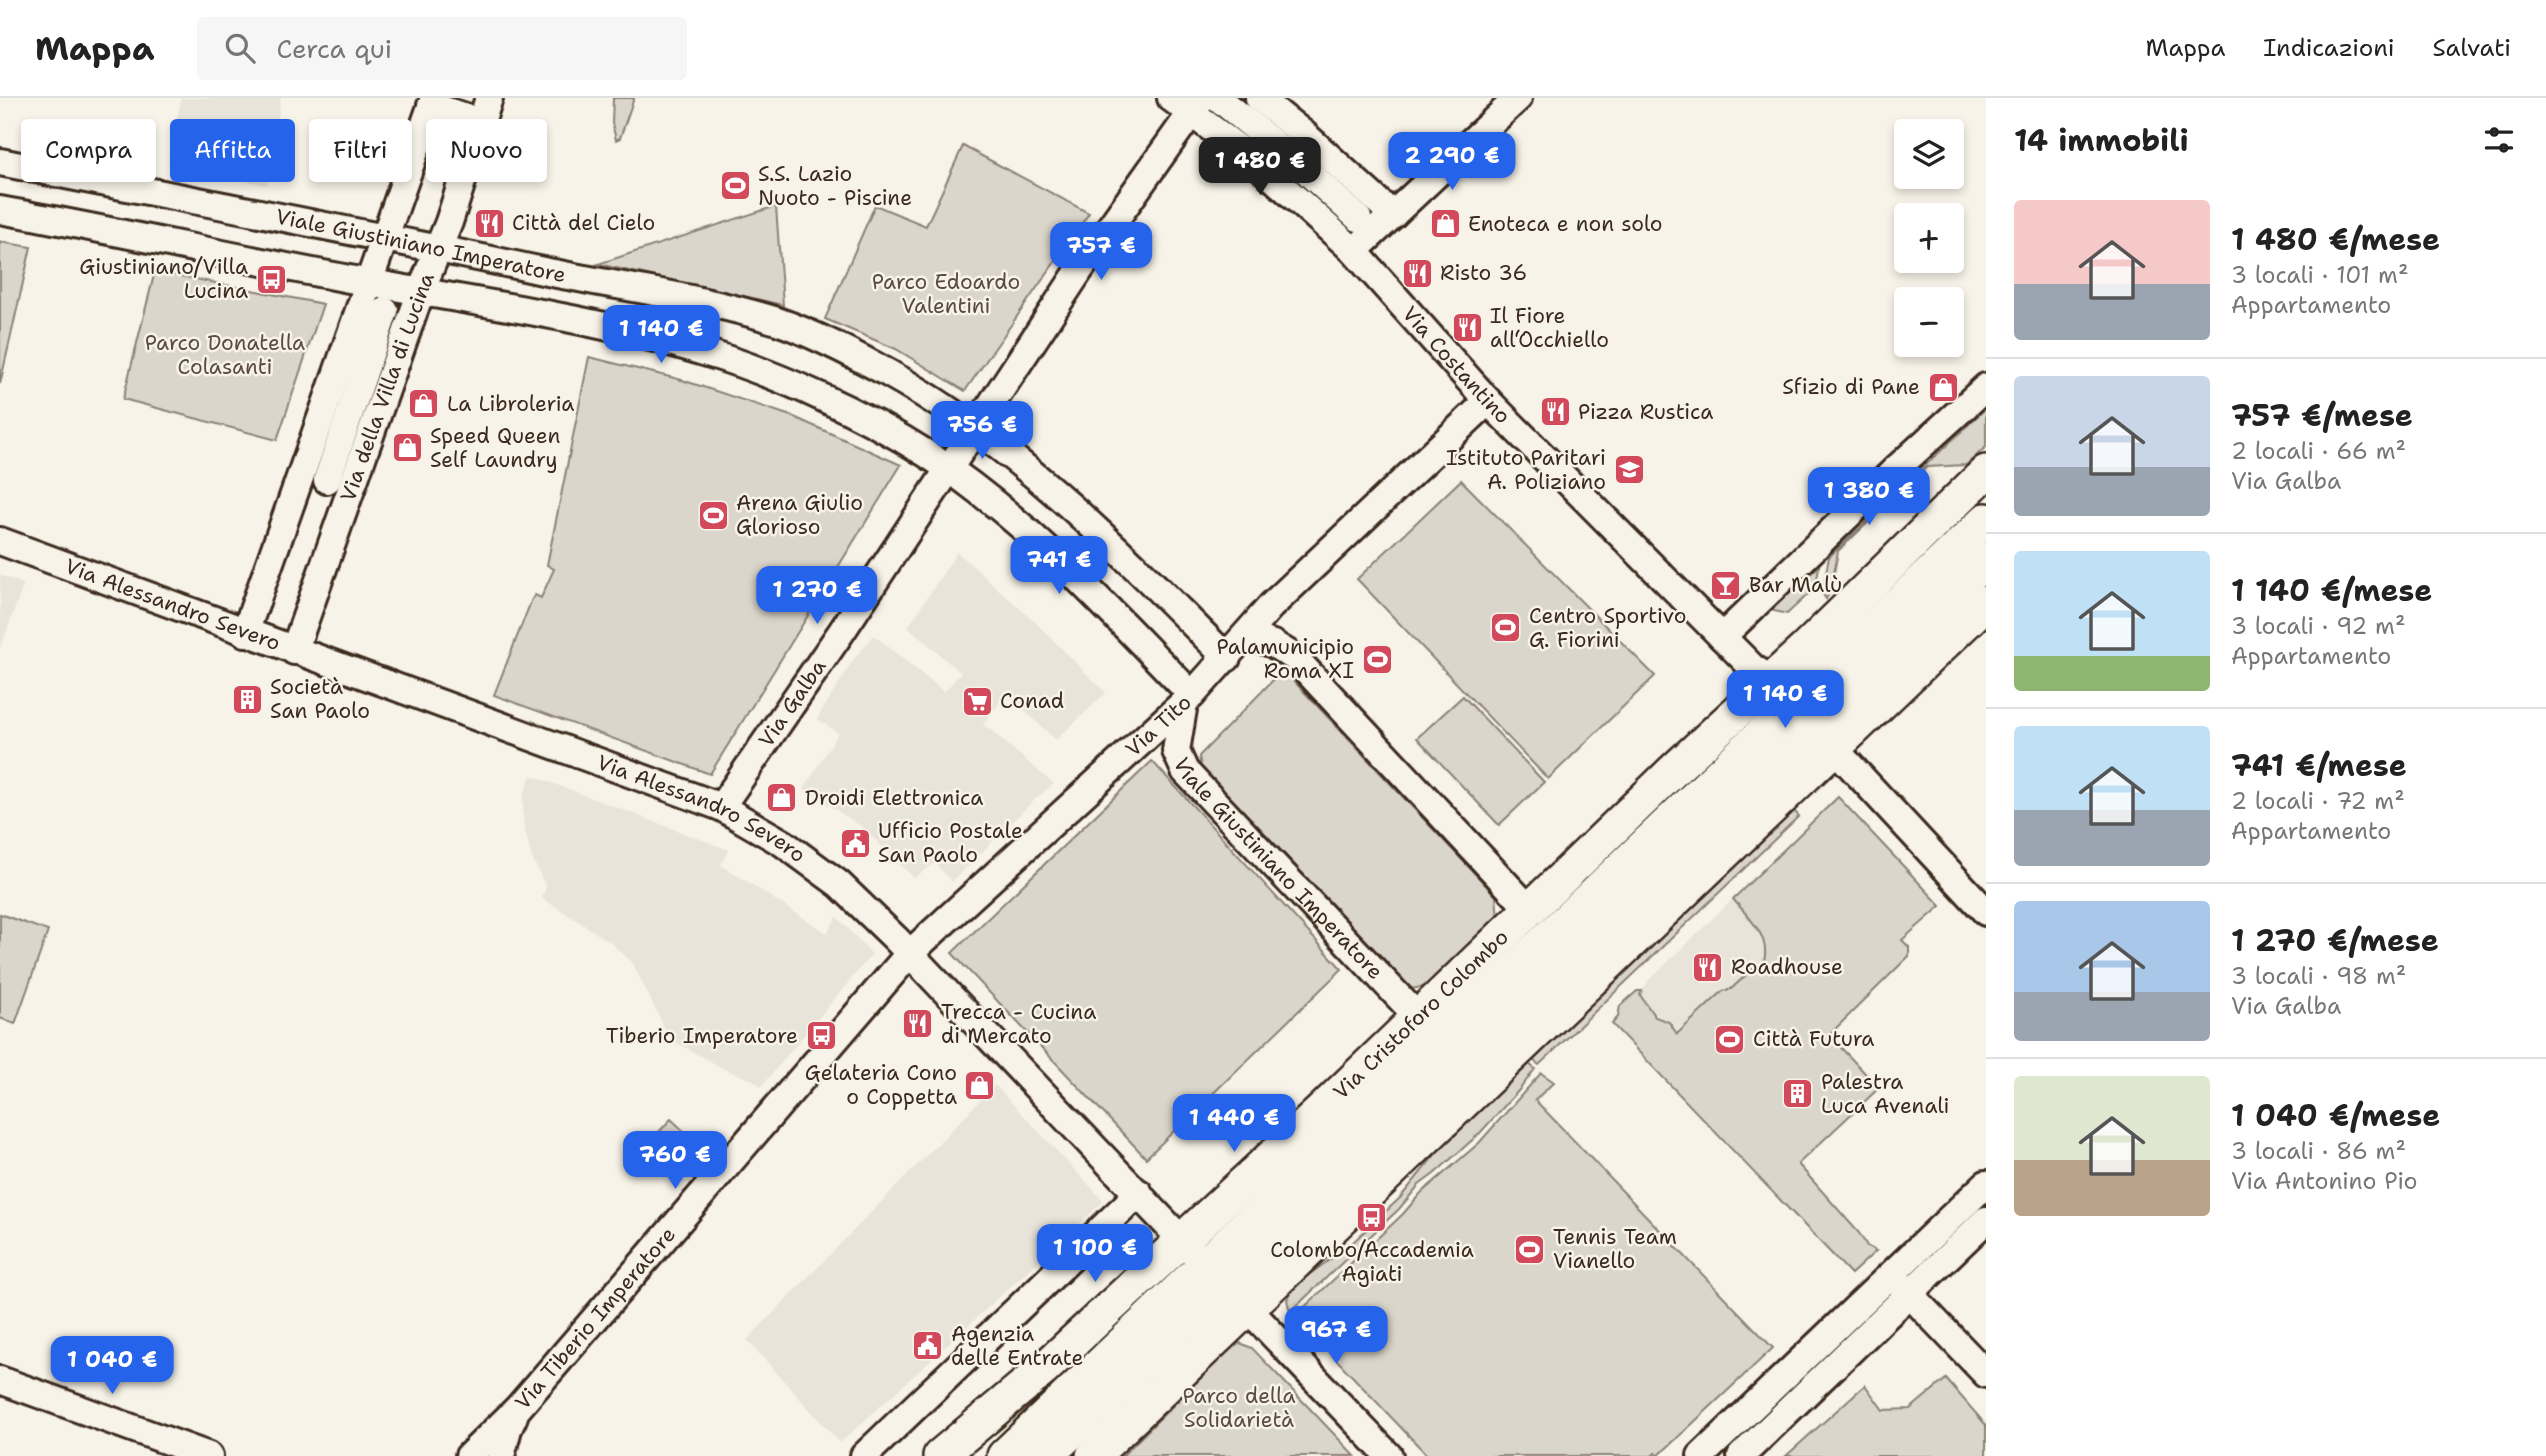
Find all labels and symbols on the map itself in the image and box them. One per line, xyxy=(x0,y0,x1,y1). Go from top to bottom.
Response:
pin: 2 290 € xyxy=(1387,132,1517,192)
pin: 1 480 € xyxy=(1195,138,1325,197)
place label: S.S. Lazio Nuoto - Piscine xyxy=(758,160,912,212)
sports icon: S.S. Lazio Nuoto - Piscine xyxy=(718,169,752,203)
street label: Viale Giustiniano Imperatore xyxy=(273,202,568,289)
restaurant icon: Città del Cielo xyxy=(472,206,506,240)
shop icon: Enoteca e non solo xyxy=(1428,207,1462,241)
place label: Città del Cielo xyxy=(512,209,655,237)
place label: Enoteca e non solo xyxy=(1468,210,1663,238)
pin: 757 € xyxy=(1052,222,1150,282)
place label: Giustiniano/Villa Lucina xyxy=(79,253,248,305)
restaurant icon: Risto 36 xyxy=(1400,256,1434,290)
place label: Risto 36 xyxy=(1440,259,1527,287)
bus stop icon: Giustiniano/Villa Lucina xyxy=(254,262,288,296)
street label: Via della Villa di Lucina xyxy=(334,268,441,505)
park label: Parco Edoardo Valentini xyxy=(872,268,1020,320)
street label: Via Costantino xyxy=(1396,300,1517,430)
place label: Il Fiore all‘Occhiello xyxy=(1490,302,1609,354)
pin: 1 140 € xyxy=(596,306,726,365)
restaurant icon: Il Fiore all‘Occhiello xyxy=(1450,311,1484,345)
park label: Parco Donatella Colasanti xyxy=(145,329,305,381)
shop icon: Sfizio di Pane xyxy=(1926,370,1960,404)
place label: Sfizio di Pane xyxy=(1782,373,1920,401)
shop icon: La Libroleria xyxy=(407,387,441,421)
place label: La Libroleria xyxy=(447,390,574,418)
restaurant icon: Pizza Rustica xyxy=(1538,395,1572,429)
place label: Pizza Rustica xyxy=(1578,398,1713,426)
pin: 756 € xyxy=(933,402,1031,461)
place label: Speed Queen Self Laundry xyxy=(430,422,560,474)
shop icon: Speed Queen Self Laundry xyxy=(390,431,424,465)
place label: Istituto Paritari A. Poliziano xyxy=(1446,444,1606,496)
school or university icon: Istituto Paritari A. Poliziano xyxy=(1612,453,1646,487)
pin: 1 380 € xyxy=(1804,468,1934,527)
place label: Arena Giulio Glorioso xyxy=(736,489,863,541)
sports icon: Arena Giulio Glorioso xyxy=(696,498,730,532)
pin: 741 € xyxy=(1010,536,1108,596)
street label: Via Alessandro Severo xyxy=(61,552,284,657)
pin: 1 270 € xyxy=(752,566,882,626)
bar icon: Bar Malù xyxy=(1709,568,1743,602)
place label: Bar Malù xyxy=(1749,571,1842,599)
place label: Centro Sportivo G. Fiorini xyxy=(1529,602,1686,654)
sports icon: Centro Sportivo G. Fiorini xyxy=(1489,611,1523,645)
place label: Palamunicipio Roma XI xyxy=(1217,633,1354,685)
sports icon: Palamunicipio Roma XI xyxy=(1360,642,1394,676)
street label: Via Galba xyxy=(752,654,832,753)
pin: 1 140 € xyxy=(1720,670,1850,730)
place label: Società San Paolo xyxy=(270,673,370,725)
building icon: Società San Paolo xyxy=(230,682,264,716)
supermarket icon: Conad xyxy=(960,684,994,718)
place label: Conad xyxy=(1000,687,1064,715)
street label: Via Tito xyxy=(1120,688,1197,763)
street label: Via Alessandro Severo xyxy=(593,748,811,869)
street label: Viale Giustiniano Imperatore xyxy=(1167,753,1389,985)
shop icon: Droidi Elettronica xyxy=(765,781,799,815)
place label: Droidi Elettronica xyxy=(805,784,983,812)
place label: Ufficio Postale San Paolo xyxy=(878,817,1023,869)
public building icon: Ufficio Postale San Paolo xyxy=(838,826,872,860)
street label: Via Cristoforo Colombo xyxy=(1327,923,1514,1106)
restaurant icon: Roadhouse xyxy=(1691,950,1725,984)
place label: Roadhouse xyxy=(1731,953,1843,981)
place label: Trecca - Cucina di Mercato xyxy=(941,998,1096,1050)
restaurant icon: Trecca - Cucina di Mercato xyxy=(901,1007,935,1041)
bus stop icon: Tiberio Imperatore xyxy=(804,1019,838,1053)
place label: Tiberio Imperatore xyxy=(606,1022,798,1050)
sports icon: Città Futura xyxy=(1713,1022,1747,1056)
place label: Città Futura xyxy=(1753,1025,1874,1053)
place label: Gelateria Cono o Coppetta xyxy=(805,1059,957,1111)
shop icon: Gelateria Cono o Coppetta xyxy=(963,1068,997,1102)
place label: Palestra Luca Avenali xyxy=(1821,1068,1950,1120)
building icon: Palestra Luca Avenali xyxy=(1781,1077,1815,1111)
pin: 1 440 € xyxy=(1169,1094,1299,1154)
pin: 760 € xyxy=(626,1132,724,1191)
bus stop icon: Colombo/Accademia Agiati xyxy=(1355,1201,1389,1235)
street label: Via Tiberio Imperatore xyxy=(509,1221,682,1415)
place label: Tennis Team Vianello xyxy=(1553,1223,1677,1275)
pin: 1 100 € xyxy=(1030,1224,1160,1284)
sports icon: Tennis Team Vianello xyxy=(1513,1232,1547,1266)
place label: Colombo/Accademia Agiati xyxy=(1270,1236,1474,1288)
pin: 967 € xyxy=(1287,1306,1385,1366)
place label: Agenzia delle Entrate xyxy=(951,1320,1083,1372)
public building icon: Agenzia delle Entrate xyxy=(911,1329,945,1363)
pin: 1 040 € xyxy=(47,1336,177,1396)
park label: Parco della Solidarietà xyxy=(1183,1382,1296,1434)

